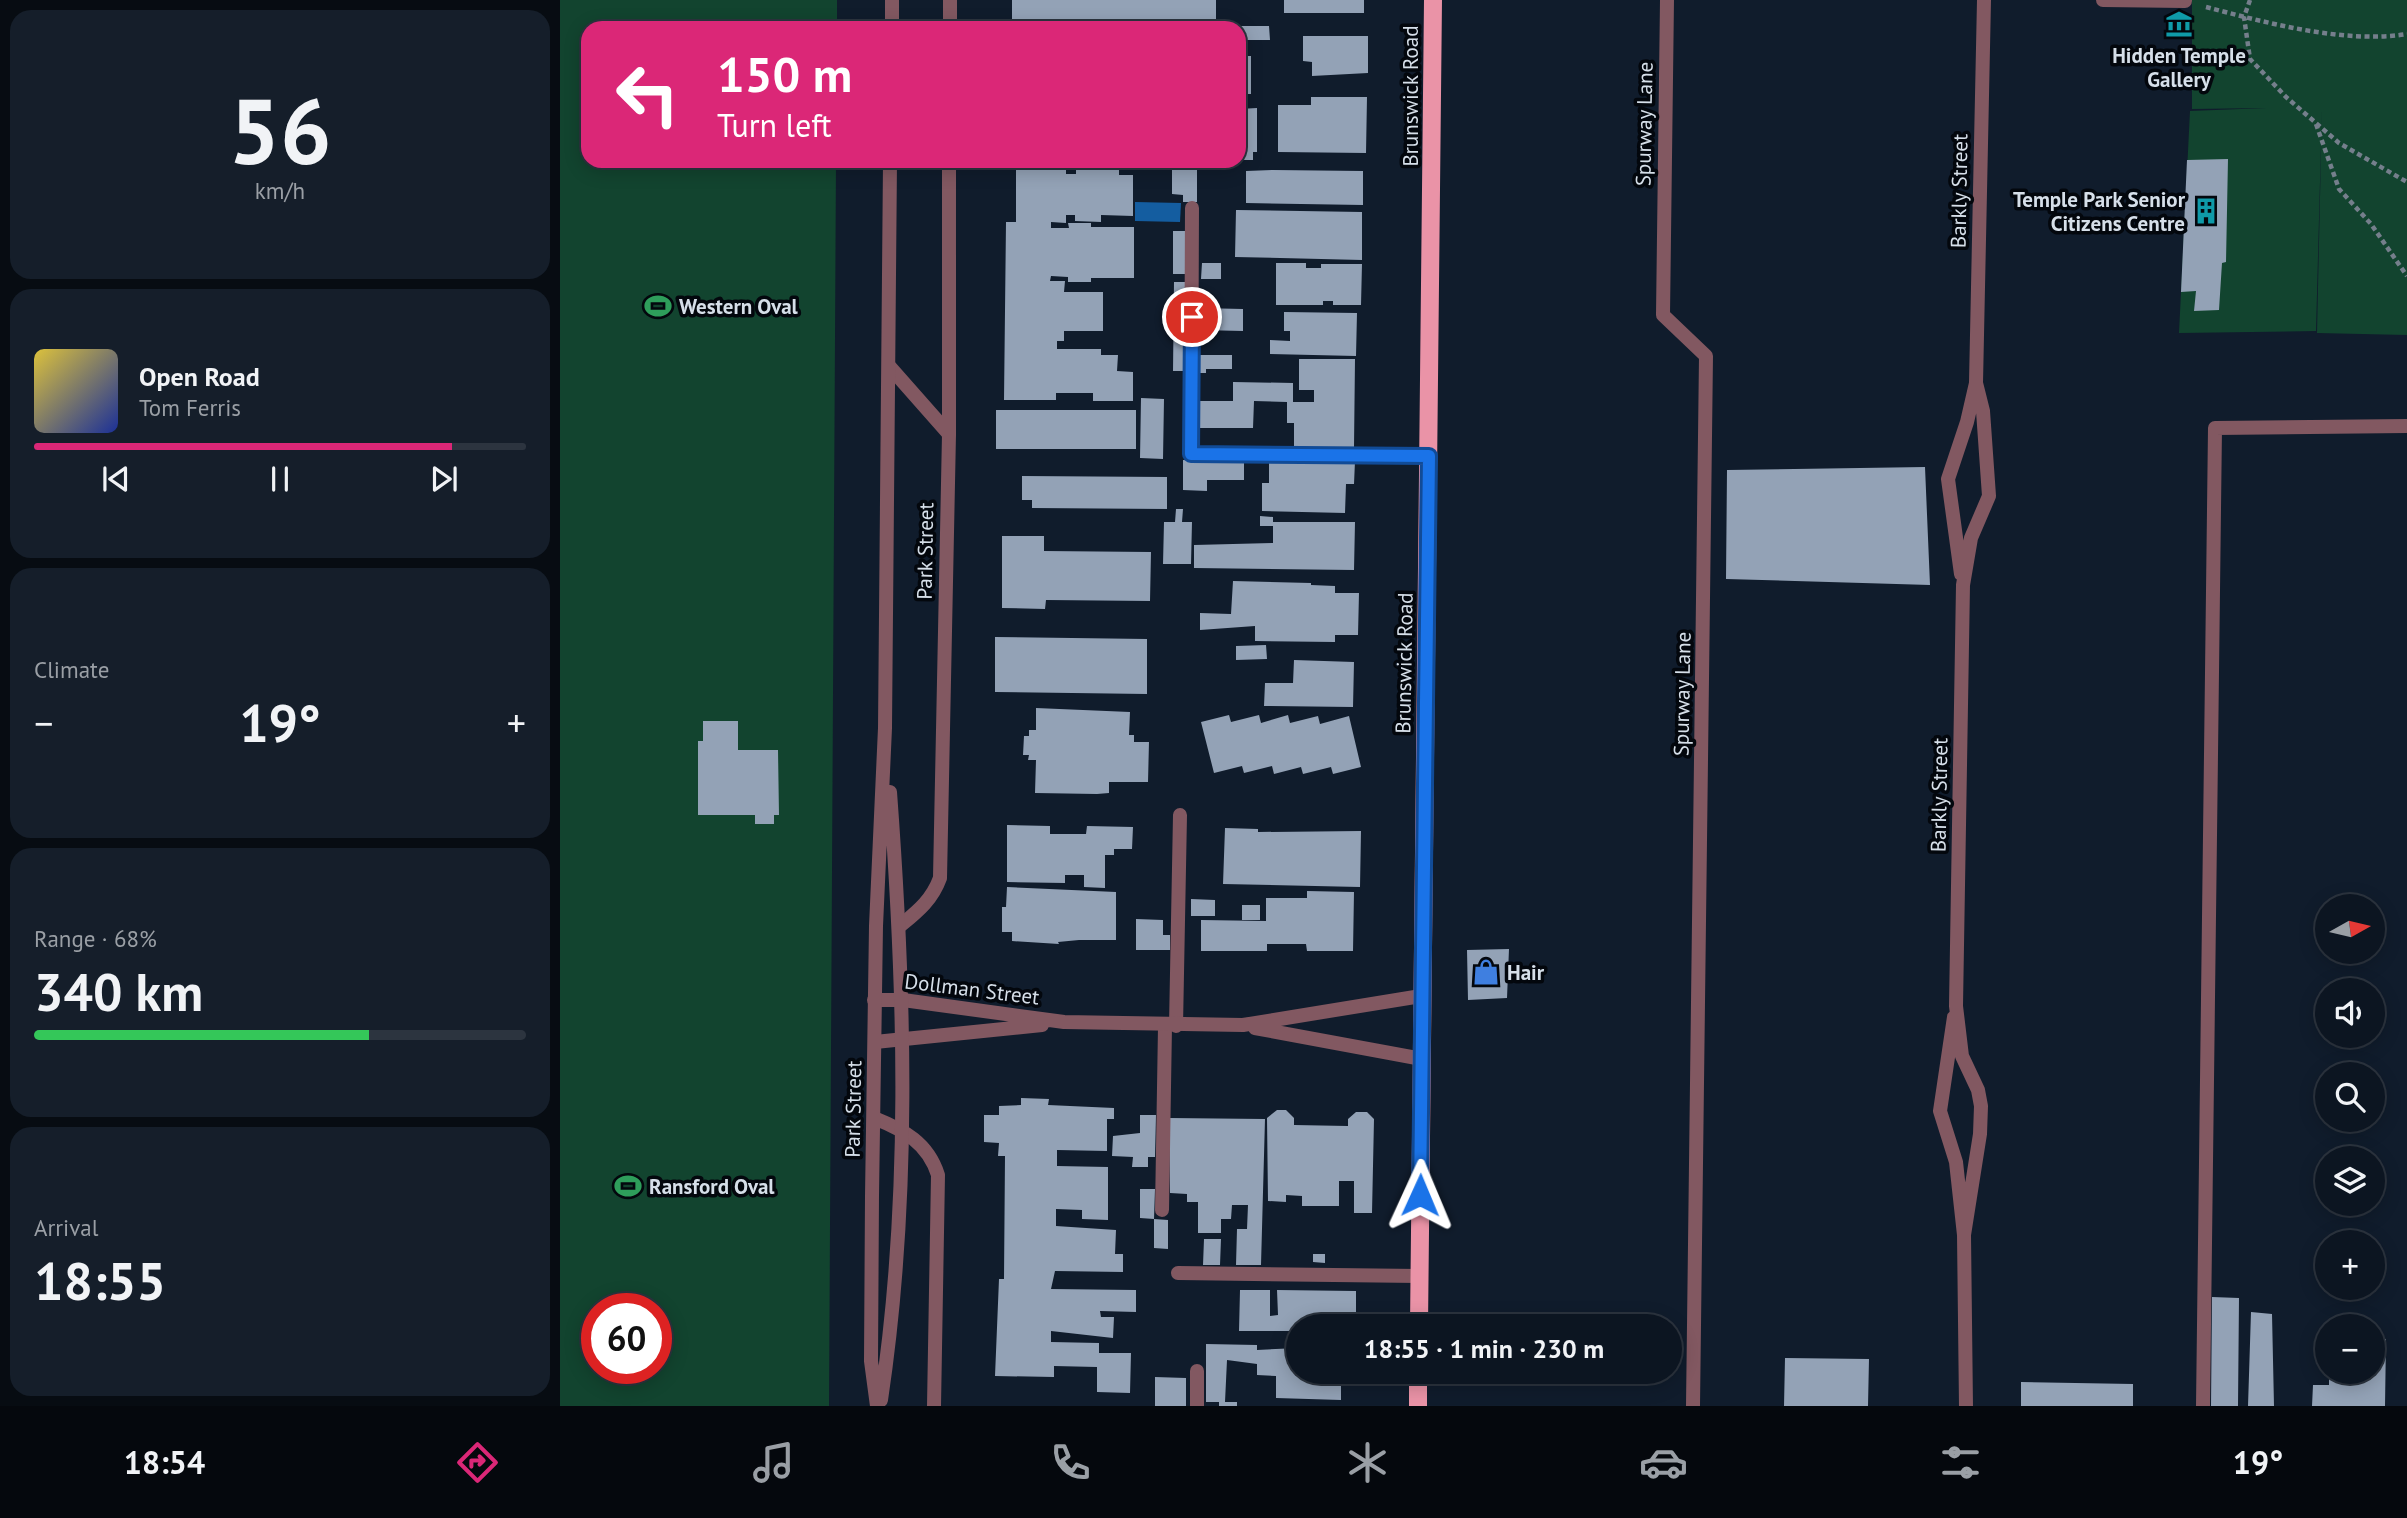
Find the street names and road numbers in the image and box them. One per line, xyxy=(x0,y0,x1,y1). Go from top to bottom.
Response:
street label: Brunswick Road xyxy=(1397,25,1424,167)
street label: Spurway Lane xyxy=(1629,62,1659,186)
street label: Barkly Street xyxy=(1945,134,1973,248)
street label: Park Street xyxy=(911,502,939,600)
street label: Brunswick Road xyxy=(1389,592,1419,734)
street label: Spurway Lane xyxy=(1667,632,1697,756)
street label: Barkly Street xyxy=(1925,738,1953,852)
street label: Dollman Street xyxy=(903,967,1041,1011)
street label: Park Street xyxy=(839,1060,867,1158)

